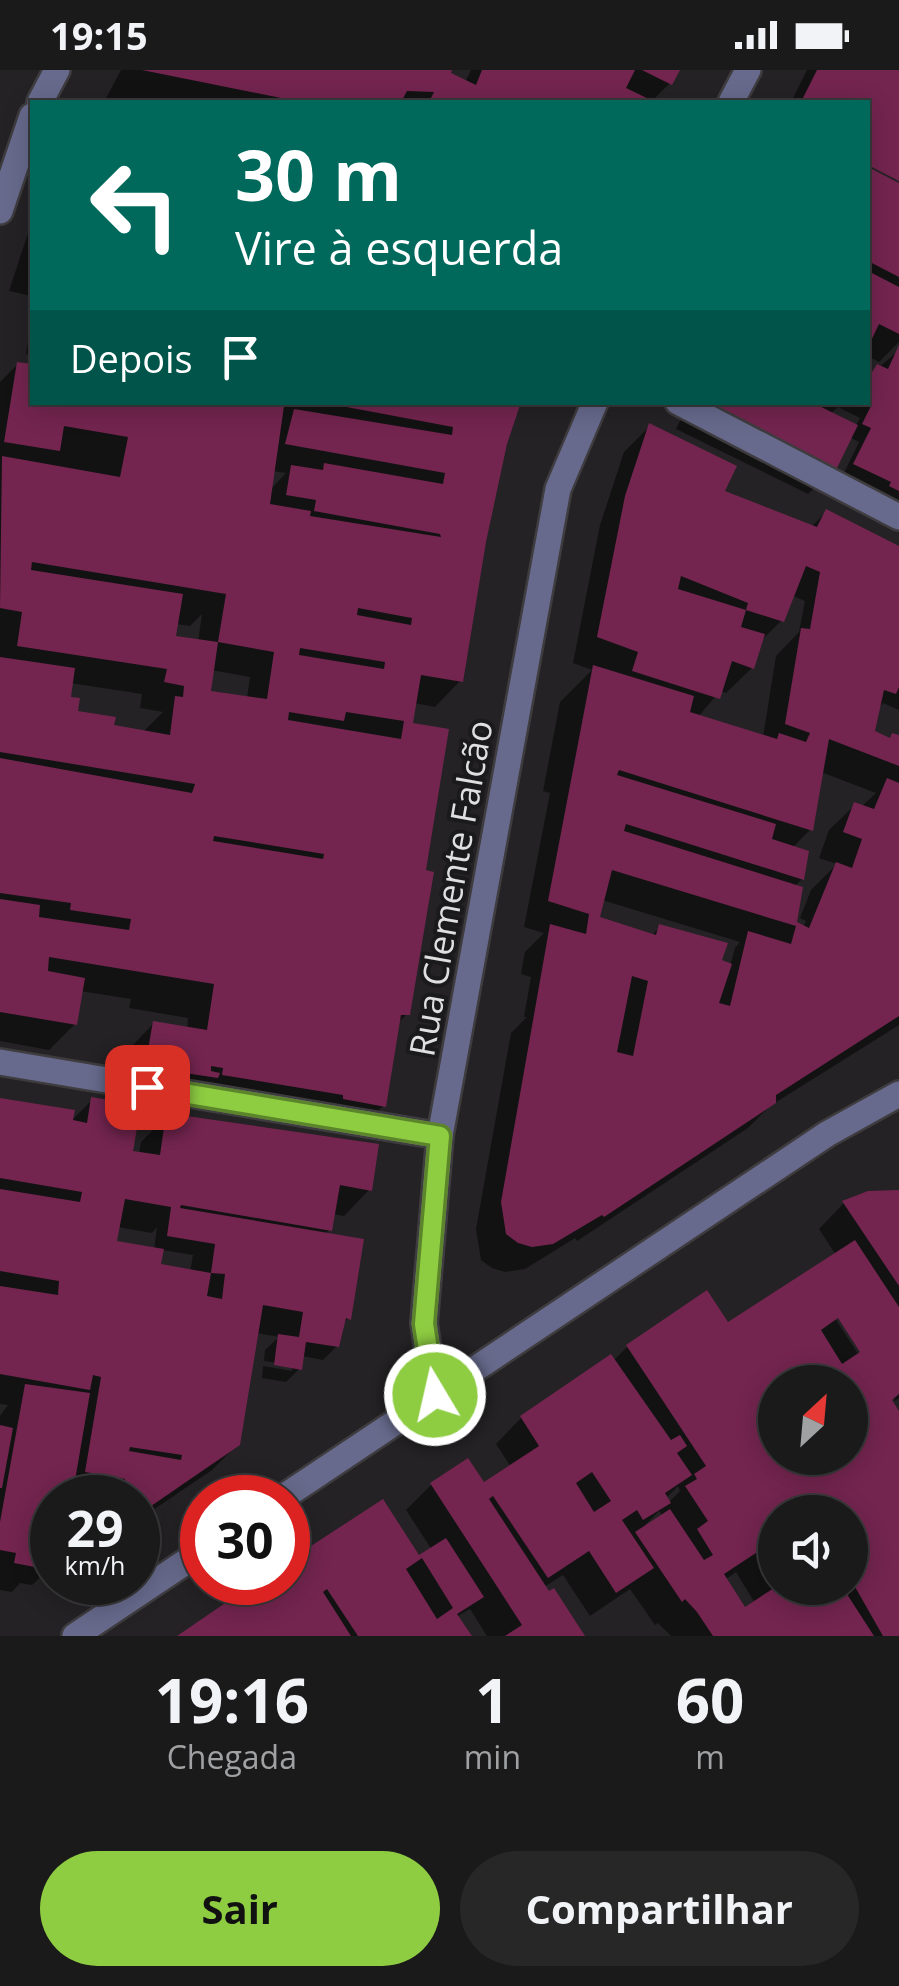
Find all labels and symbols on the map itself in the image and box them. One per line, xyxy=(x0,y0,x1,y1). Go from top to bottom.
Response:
street label: Rua Clemente Falcão xyxy=(397,716,503,1060)
pin xyxy=(105,1045,190,1130)
position arrow xyxy=(383,1343,487,1447)
north arrow xyxy=(758,1365,868,1475)
speed limit sign: 30 xyxy=(180,1475,310,1605)

